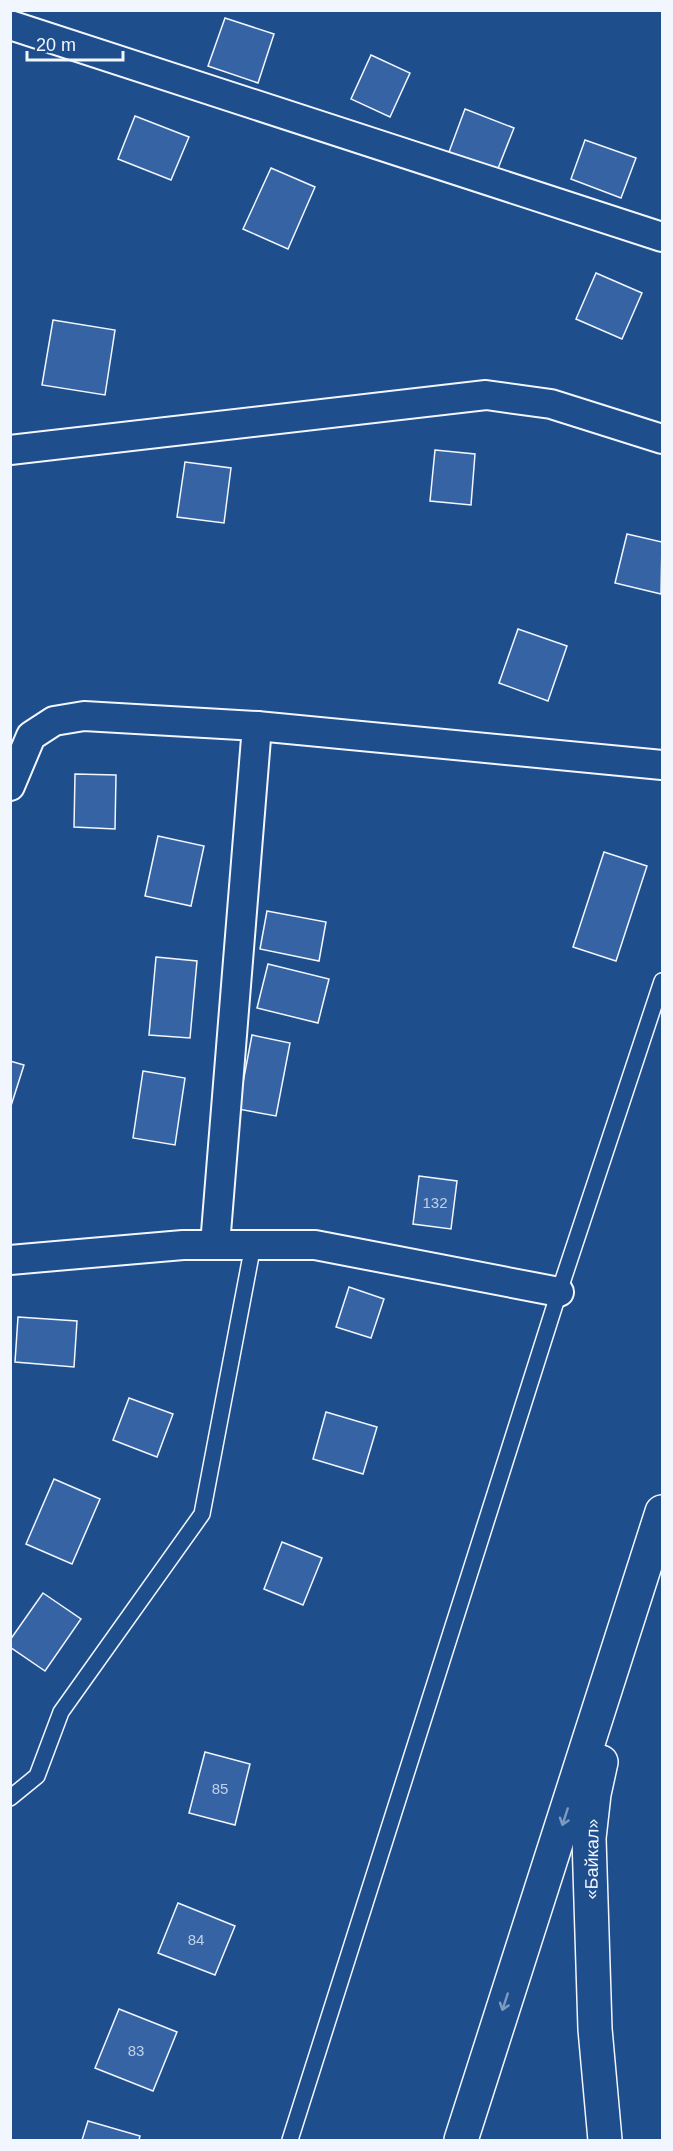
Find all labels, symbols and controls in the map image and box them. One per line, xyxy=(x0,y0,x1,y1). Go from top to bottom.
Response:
scale bar xyxy=(27,24,123,62)
text: 20 m xyxy=(36,35,76,55)
house number: 132 xyxy=(422,1194,448,1211)
house number: 85 xyxy=(212,1780,228,1797)
one-way arrow xyxy=(559,1807,570,1826)
street label: «Байкал» xyxy=(581,1818,603,1900)
house number: 84 xyxy=(188,1931,204,1948)
one-way arrow xyxy=(499,1992,510,2011)
house number: 83 xyxy=(128,2042,144,2059)

